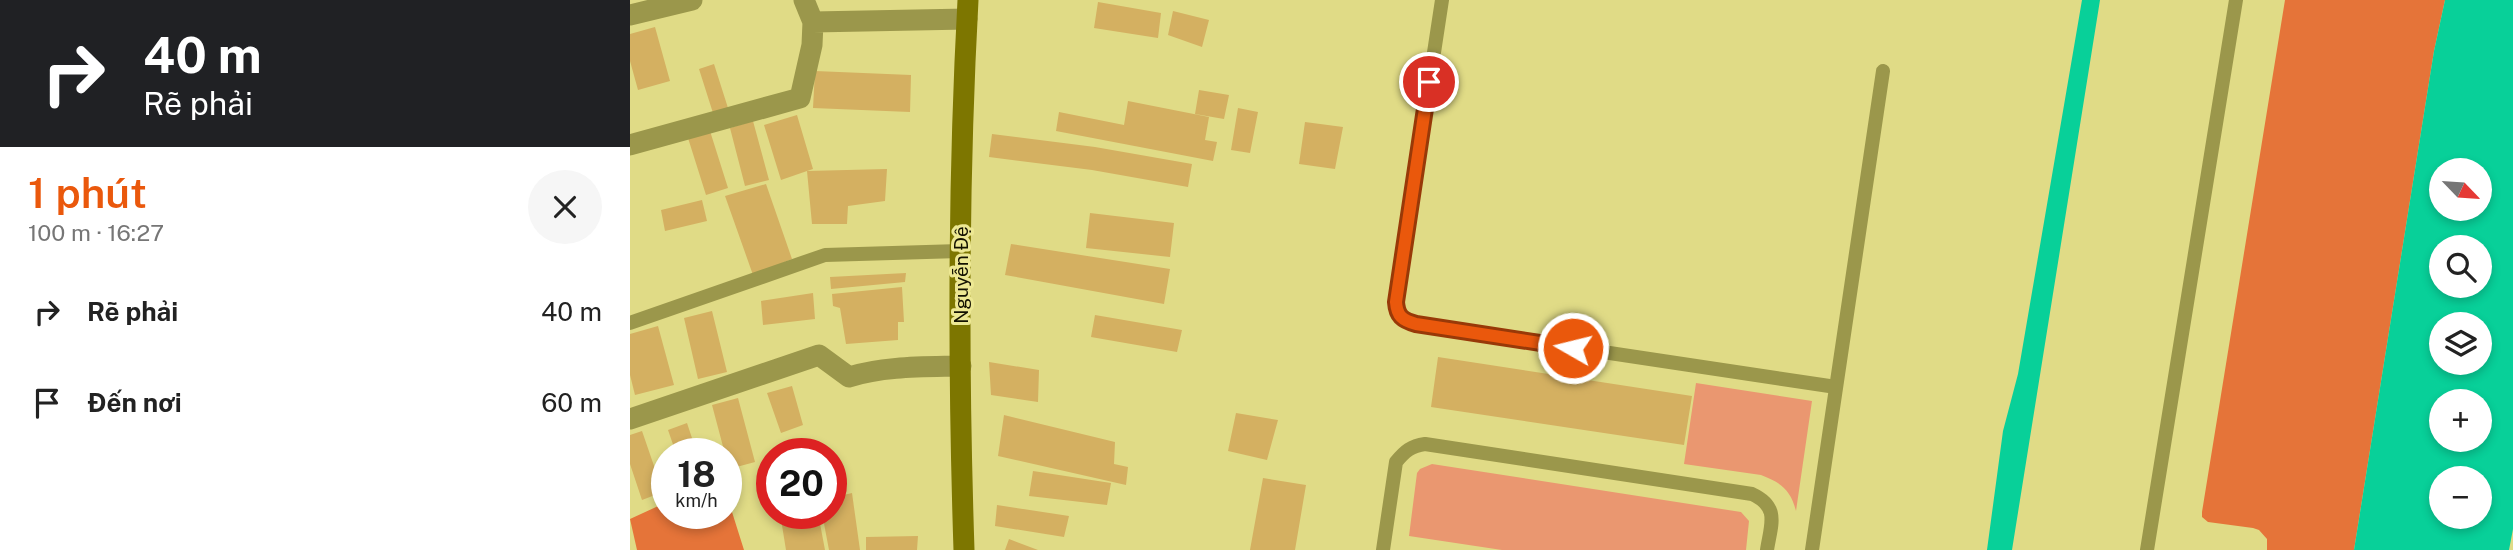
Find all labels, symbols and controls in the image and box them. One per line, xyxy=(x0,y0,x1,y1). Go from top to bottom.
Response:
text: 40 m xyxy=(143,26,262,84)
icon: right xyxy=(28,28,119,119)
pin xyxy=(1399,52,1459,112)
icon: arrive xyxy=(1410,63,1448,101)
text: Rẽ phải xyxy=(143,85,253,122)
north arrow xyxy=(2429,158,2492,220)
map controls xyxy=(2429,158,2492,529)
text: 1 phút xyxy=(28,168,147,217)
button: close xyxy=(528,170,602,244)
text: 100 m · 16:27 xyxy=(28,219,164,246)
street label: Nguyễn Đệ xyxy=(950,226,972,324)
button: search xyxy=(2429,235,2492,298)
icon: right xyxy=(28,293,66,331)
text: Rẽ phải xyxy=(87,296,178,327)
text: 40 m xyxy=(541,296,602,327)
position arrow xyxy=(1536,311,1610,385)
button: layers xyxy=(2429,312,2492,375)
icon: arrive xyxy=(28,384,66,422)
text: Đến nơi xyxy=(87,387,182,418)
text: 60 m xyxy=(541,387,602,418)
button: + xyxy=(2429,389,2492,452)
speed limit sign: 20 xyxy=(756,438,847,529)
text: 18 xyxy=(677,454,716,495)
button: − xyxy=(2429,466,2492,529)
text: km/h xyxy=(675,490,718,511)

